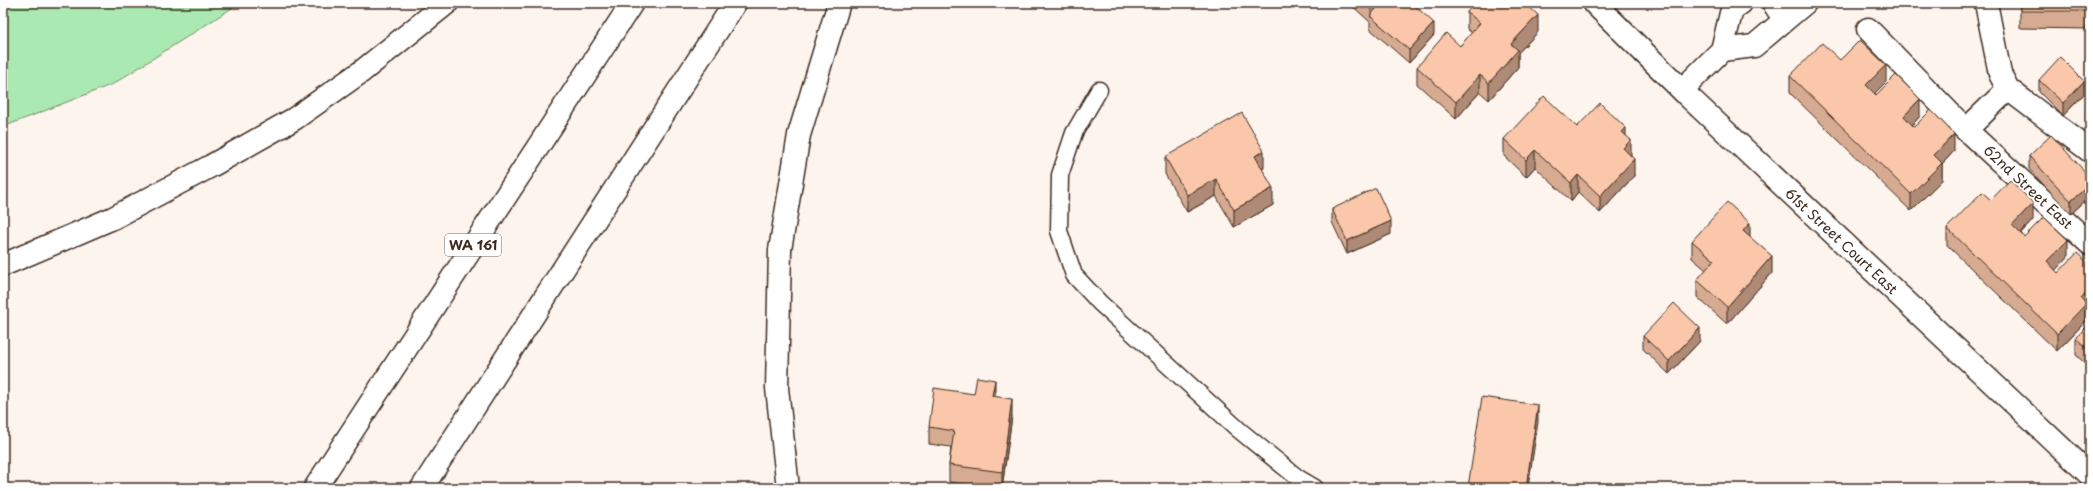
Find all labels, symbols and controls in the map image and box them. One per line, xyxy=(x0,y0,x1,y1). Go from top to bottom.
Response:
street label: 62nd Street East xyxy=(1979,140,2078,234)
street label: 61st Street Court East xyxy=(1780,183,1902,299)
road number: WA 161 xyxy=(445,234,501,256)

